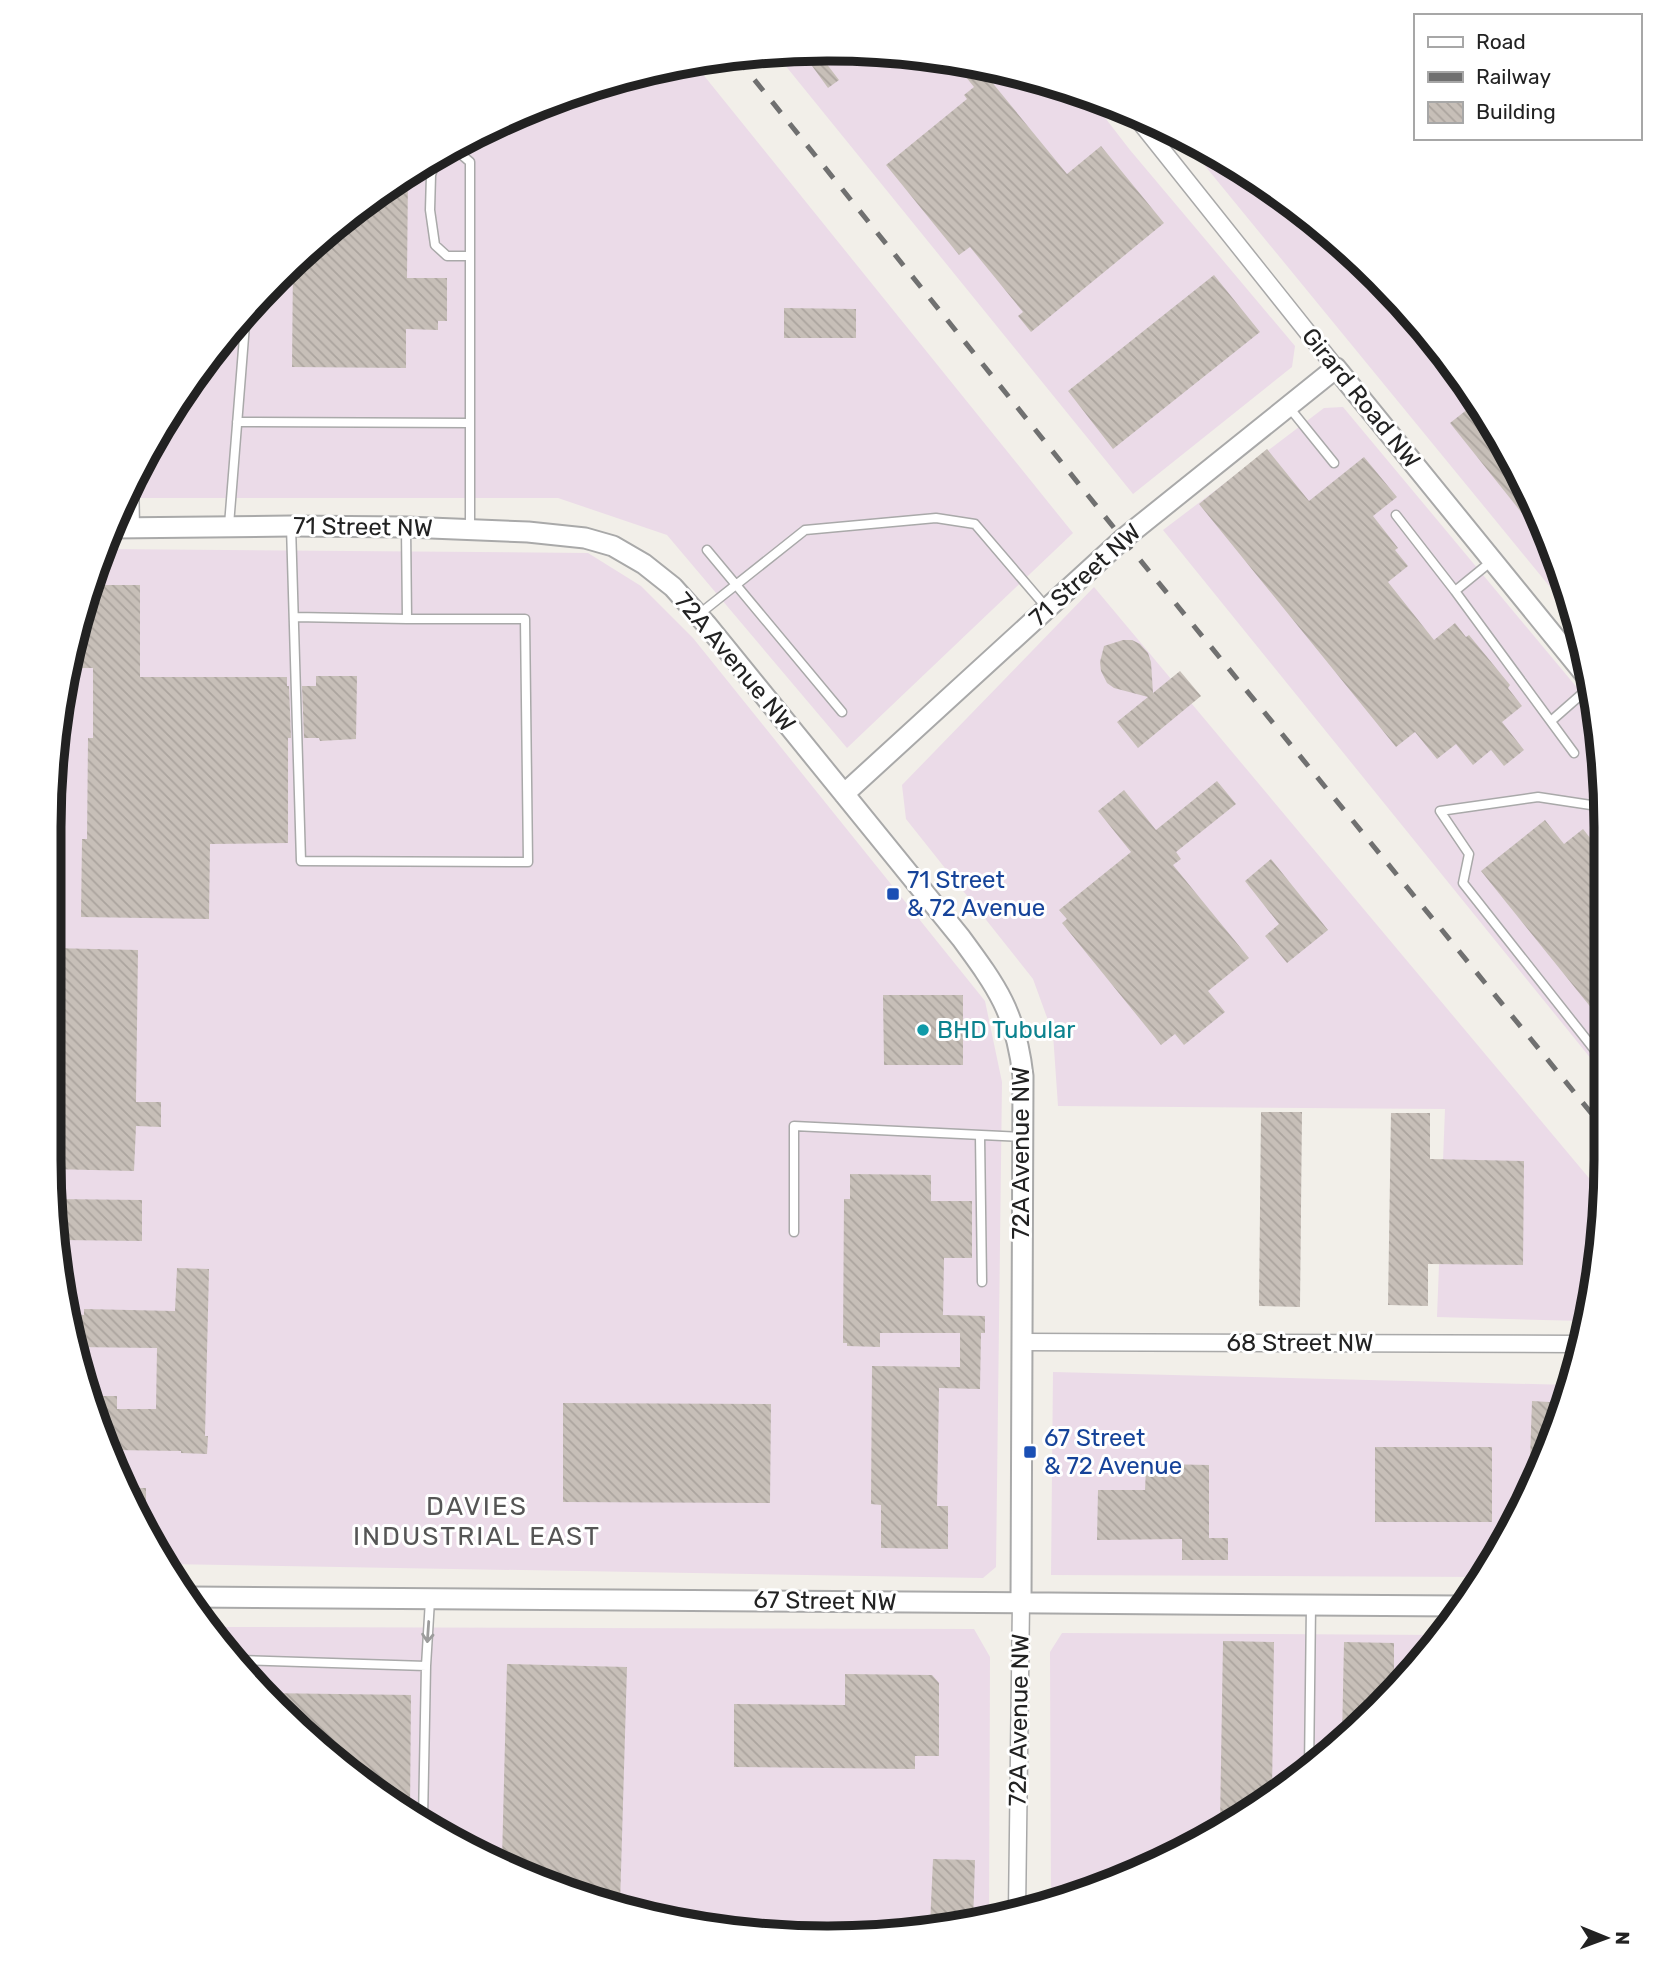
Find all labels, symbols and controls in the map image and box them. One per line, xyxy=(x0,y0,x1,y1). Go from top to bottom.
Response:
legend xyxy=(1414,14,1641,140)
text: Road xyxy=(1476,29,1526,54)
text: Railway xyxy=(1476,64,1551,89)
text: Building xyxy=(1476,99,1556,124)
street label: Girard Road NW xyxy=(1296,322,1426,474)
street label: 71 Street NW xyxy=(293,512,433,542)
street label: 71 Street NW xyxy=(1024,518,1146,632)
street label: 72A Avenue NW xyxy=(669,587,801,737)
place label: 71 Street & 72 Avenue xyxy=(907,866,1045,922)
marker: 71 Street & 72 Avenue xyxy=(885,886,901,902)
place label: BHD Tubular xyxy=(937,1016,1075,1044)
marker: BHD Tubular xyxy=(915,1022,931,1038)
street label: 72A Avenue NW xyxy=(1007,1067,1035,1239)
street label: 68 Street NW xyxy=(1227,1329,1373,1357)
place label: 67 Street & 72 Avenue xyxy=(1044,1424,1182,1480)
marker: 67 Street & 72 Avenue xyxy=(1022,1444,1038,1460)
district label: DAVIES INDUSTRIAL EAST xyxy=(353,1491,601,1552)
street label: 67 Street NW xyxy=(753,1586,897,1616)
one-way arrow xyxy=(421,1620,434,1643)
street label: 72A Avenue NW xyxy=(1003,1633,1035,1807)
north arrow xyxy=(1571,1903,1641,1973)
text: N xyxy=(1611,1931,1634,1945)

